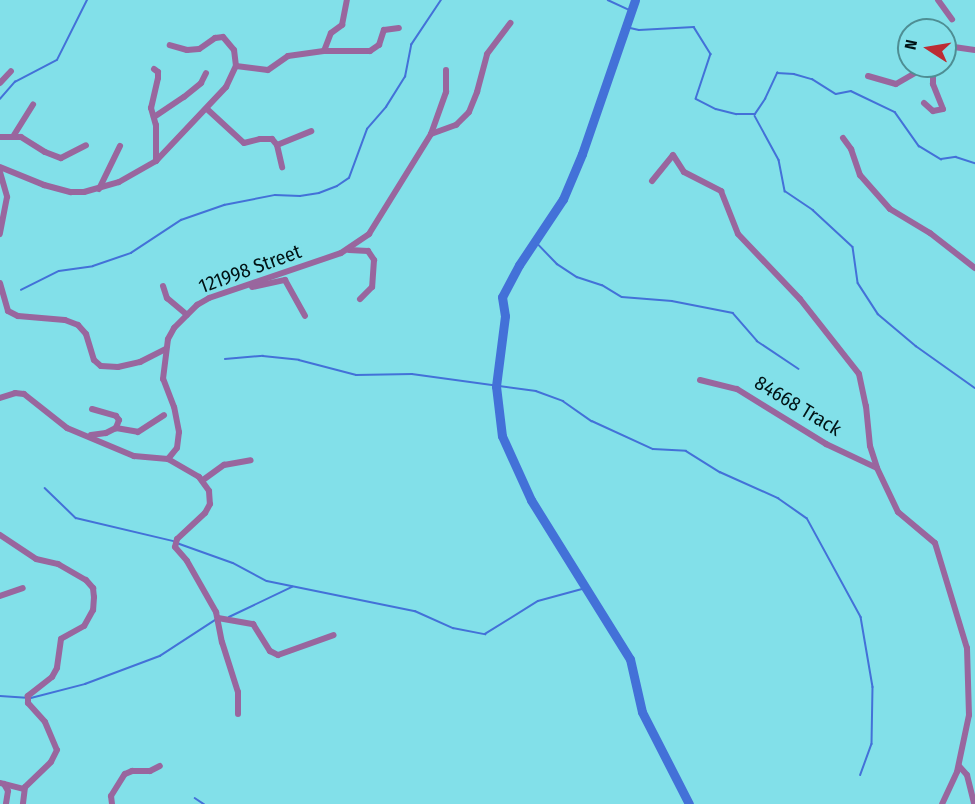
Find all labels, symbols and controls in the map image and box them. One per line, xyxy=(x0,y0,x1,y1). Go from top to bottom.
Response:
north arrow xyxy=(897,18,957,78)
text: N xyxy=(901,38,921,51)
street label: 121998 Street xyxy=(195,239,305,299)
street label: 84668 Track xyxy=(750,371,846,441)

